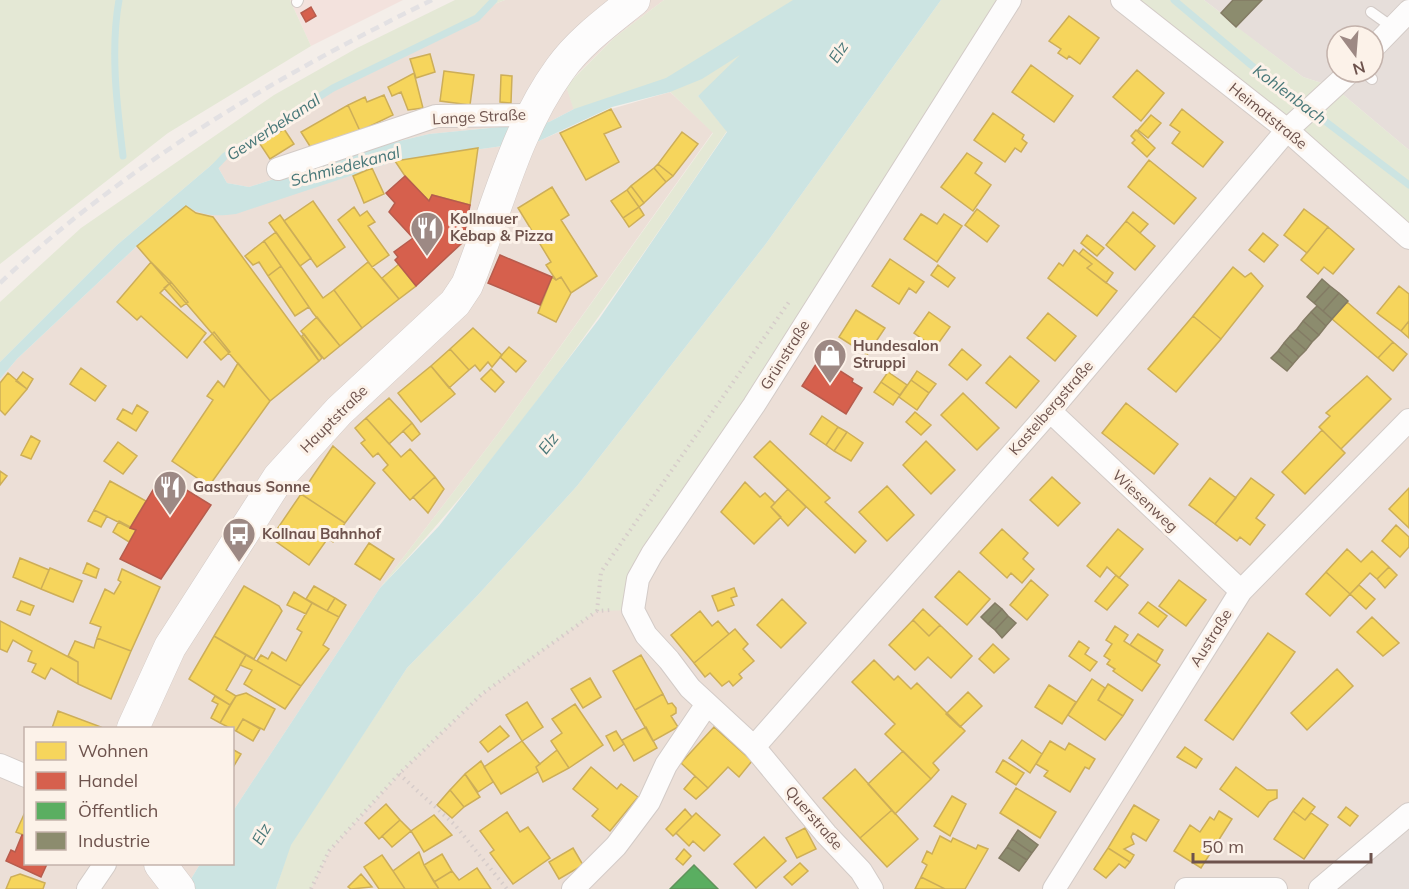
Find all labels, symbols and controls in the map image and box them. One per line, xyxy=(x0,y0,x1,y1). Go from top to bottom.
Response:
north arrow xyxy=(1325,24,1385,84)
water label: Elz xyxy=(824,37,853,67)
text: N xyxy=(1351,57,1368,80)
water label: Kohlenbach xyxy=(1249,60,1331,128)
street label: Heimatstraße xyxy=(1225,78,1311,153)
water label: Gewerbekanal xyxy=(222,89,324,165)
street label: Lange Straße xyxy=(432,105,526,128)
water label: Schmiedekanal xyxy=(288,142,402,190)
place label: Kollnauer Kebap & Pizza xyxy=(450,209,553,245)
restaurant icon: Kollnauer Kebap & Pizza xyxy=(409,210,445,257)
street label: Grünstraße xyxy=(756,316,813,393)
place label: Hundesalon Struppi xyxy=(853,336,939,372)
shop icon: Hundesalon Struppi xyxy=(812,337,848,384)
street label: Kastelbergstraße xyxy=(1004,357,1097,459)
street label: Hauptstraße xyxy=(296,381,371,456)
water label: Elz xyxy=(533,428,563,458)
street label: Wiesenweg xyxy=(1109,465,1182,536)
restaurant icon: Gasthaus Sonne xyxy=(152,469,188,516)
place label: Gasthaus Sonne xyxy=(193,477,310,496)
bus stop icon: Kollnau Bahnhof xyxy=(221,516,257,563)
place label: Kollnau Bahnhof xyxy=(262,524,381,543)
street label: Austraße xyxy=(1185,605,1236,670)
legend xyxy=(24,727,234,865)
text: Wohnen xyxy=(78,739,149,762)
text: Handel xyxy=(78,769,138,792)
street label: Querstraße xyxy=(781,782,847,853)
text: Öffentlich xyxy=(78,799,158,822)
water label: Elz xyxy=(247,819,275,848)
scale bar xyxy=(1193,826,1372,864)
text: Industrie xyxy=(78,829,150,852)
text: 50 m xyxy=(1202,835,1244,858)

